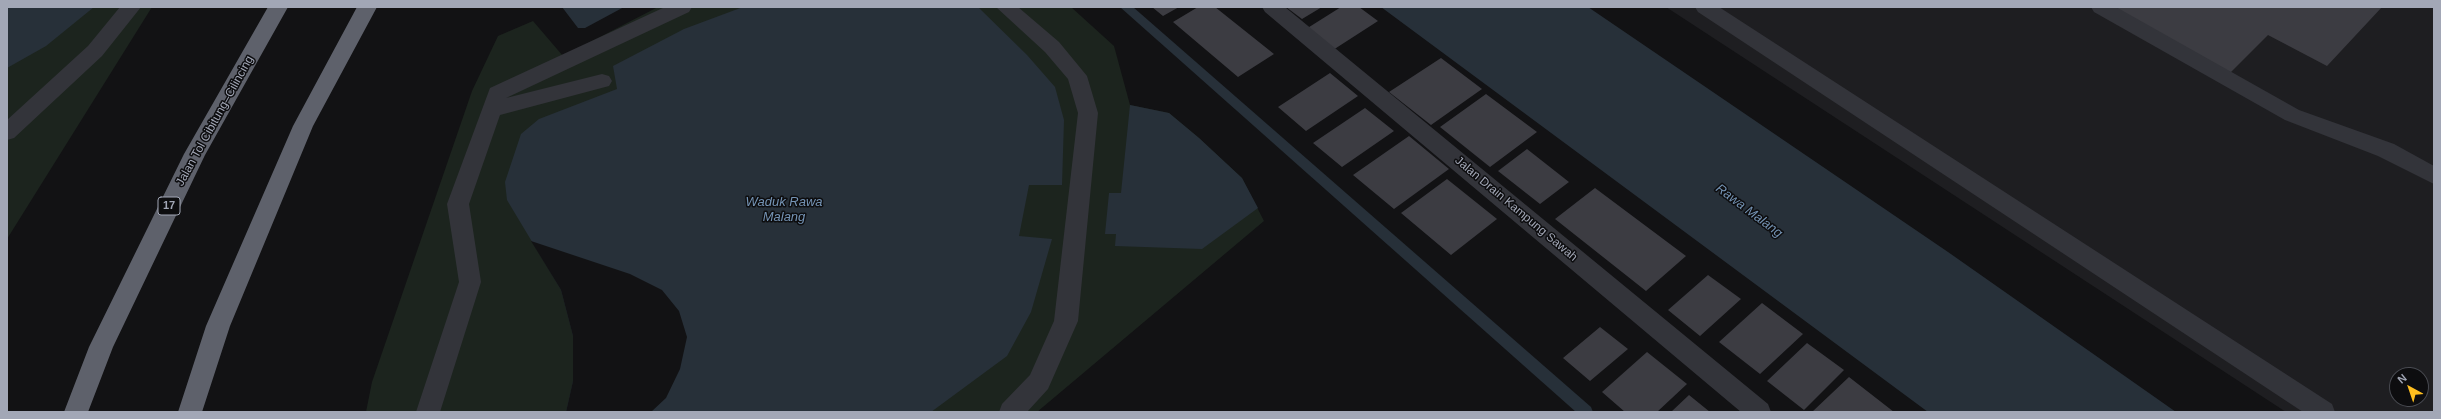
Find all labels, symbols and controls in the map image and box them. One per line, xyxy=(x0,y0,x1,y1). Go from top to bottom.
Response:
street label: Jalan Tol Cibitung–Cilincing xyxy=(173,53,257,189)
street label: Jalan Drain Kampung Sawah xyxy=(1452,154,1580,264)
water label: Rawa Malang xyxy=(1713,181,1785,241)
water label: Waduk Rawa Malang xyxy=(745,194,823,225)
road number: 17 xyxy=(158,197,180,215)
north arrow xyxy=(2389,367,2429,407)
text: N xyxy=(2395,371,2409,386)

